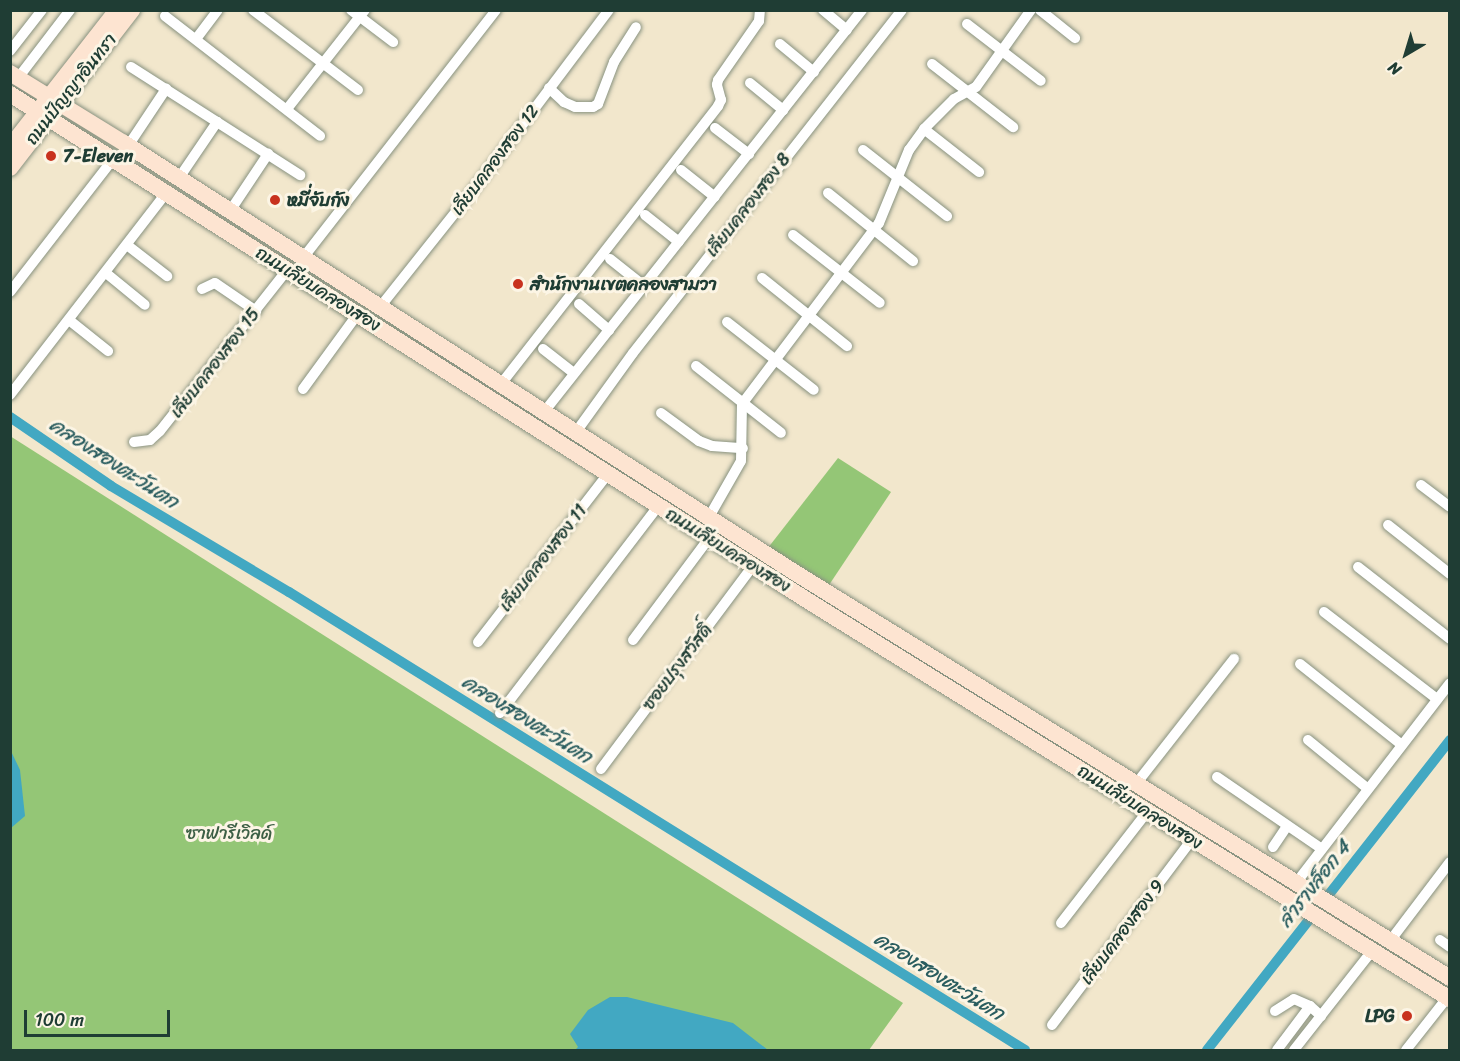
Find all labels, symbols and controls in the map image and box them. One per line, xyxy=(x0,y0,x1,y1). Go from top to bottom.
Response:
north arrow xyxy=(1376,24,1436,84)
street label: ถนนปัญญาอินทรา xyxy=(21,29,121,149)
text: N xyxy=(1381,54,1408,83)
street label: เลียบคลองสอง 12 xyxy=(446,100,544,220)
place label: 7-Eleven xyxy=(63,145,133,167)
marker: 7-Eleven xyxy=(44,149,58,163)
street label: เลียบคลองสอง 8 xyxy=(701,149,795,261)
place label: หมี่จับกัง xyxy=(287,189,349,211)
marker: หมี่จับกัง xyxy=(268,193,282,207)
street label: ถนนเลียบคลองสอง xyxy=(251,242,385,336)
place label: สำนักงานเขตคลองสามวา xyxy=(530,273,717,295)
marker: สำนักงานเขตคลองสามวา xyxy=(511,277,525,291)
street label: เลียบคลองสอง 15 xyxy=(165,304,265,422)
water label: คลองสองตะวันตก xyxy=(45,413,183,513)
street label: เลียบคลองสอง 11 xyxy=(494,500,592,616)
street label: ถนนเลียบคลองสอง xyxy=(661,503,795,597)
street label: ซอยปรุงสวัสดิ์ xyxy=(637,620,717,714)
water label: คลองสองตะวันตก xyxy=(458,670,596,768)
street label: ถนนเลียบคลองสอง xyxy=(1073,760,1207,854)
park label: ซาฟารีเวิลด์ xyxy=(186,822,272,844)
water label: ลำรางล็อก 4 xyxy=(1273,836,1355,932)
street label: เลียบคลองสอง 9 xyxy=(1076,875,1168,989)
water label: คลองสองตะวันตก xyxy=(870,927,1008,1025)
scale bar xyxy=(27,998,172,1036)
text: 100 m xyxy=(35,1004,84,1036)
place label: LPG xyxy=(1365,1005,1395,1027)
marker: LPG xyxy=(1400,1009,1414,1023)

